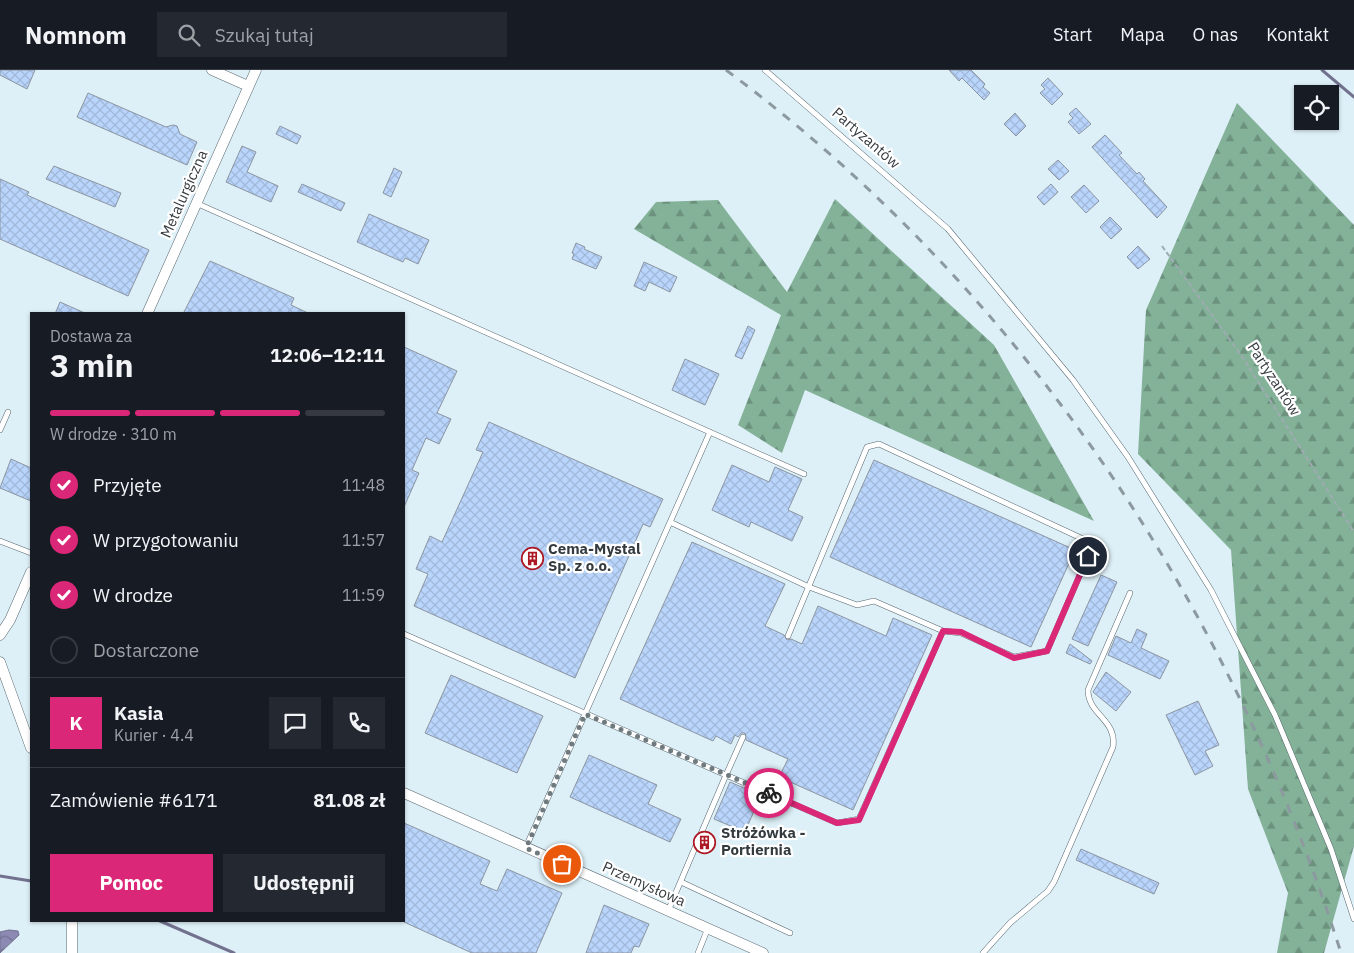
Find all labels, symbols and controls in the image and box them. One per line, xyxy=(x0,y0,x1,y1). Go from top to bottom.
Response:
search box xyxy=(157,12,507,57)
text: Nomnom xyxy=(25,19,127,51)
icon: search xyxy=(175,21,203,49)
text: Szukaj tutaj xyxy=(215,23,314,47)
text: Start xyxy=(1053,23,1092,46)
text: Mapa xyxy=(1120,23,1165,46)
text: O nas xyxy=(1193,23,1238,46)
text: Kontakt xyxy=(1266,23,1329,46)
map controls xyxy=(1294,85,1339,130)
button: locate xyxy=(1294,85,1339,130)
street label: Partyzantów xyxy=(828,103,905,173)
street label: Metalurgiczna xyxy=(156,147,211,241)
text: Dostawa za xyxy=(50,326,132,346)
street label: Partyzantów xyxy=(1244,338,1305,419)
text: 12:06–12:11 xyxy=(270,343,385,367)
text: 3 min xyxy=(50,344,134,386)
text: W drodze · 310 m xyxy=(50,424,177,444)
icon: check xyxy=(50,471,78,499)
text: Przyjęte xyxy=(93,473,162,497)
text: 11:48 xyxy=(342,475,385,495)
icon: check xyxy=(50,526,78,554)
text: W przygotowaniu xyxy=(93,528,239,552)
text: 11:57 xyxy=(342,530,385,550)
pin xyxy=(1067,535,1109,577)
place label: Cema-Mystal Sp. z o.o. xyxy=(548,539,641,575)
icon: home xyxy=(1074,542,1102,570)
building icon: Cema-Mystal Sp. z o.o. xyxy=(520,546,544,570)
icon: check xyxy=(50,581,78,609)
text: W drodze xyxy=(93,583,173,607)
text: 11:59 xyxy=(342,585,385,605)
text: Dostarczone xyxy=(93,638,199,662)
button: chat xyxy=(269,697,321,749)
button: phone xyxy=(333,697,385,749)
text: Kasia xyxy=(114,701,164,725)
text: K xyxy=(69,711,83,735)
text: Kurier · 4.4 xyxy=(114,725,194,745)
courier xyxy=(744,768,794,818)
icon: bike xyxy=(755,779,783,807)
text: Zamówienie #6171 xyxy=(50,788,218,812)
text: 81.08 zł xyxy=(313,788,385,812)
place label: Stróżówka - Portiernia xyxy=(721,823,806,859)
building icon: Stróżówka - Portiernia xyxy=(693,830,717,854)
pin xyxy=(541,843,583,885)
icon: bag xyxy=(548,850,576,878)
button: Pomoc xyxy=(50,854,213,912)
button: Udostępnij xyxy=(223,854,385,912)
street label: Przemysłowa xyxy=(600,857,689,910)

